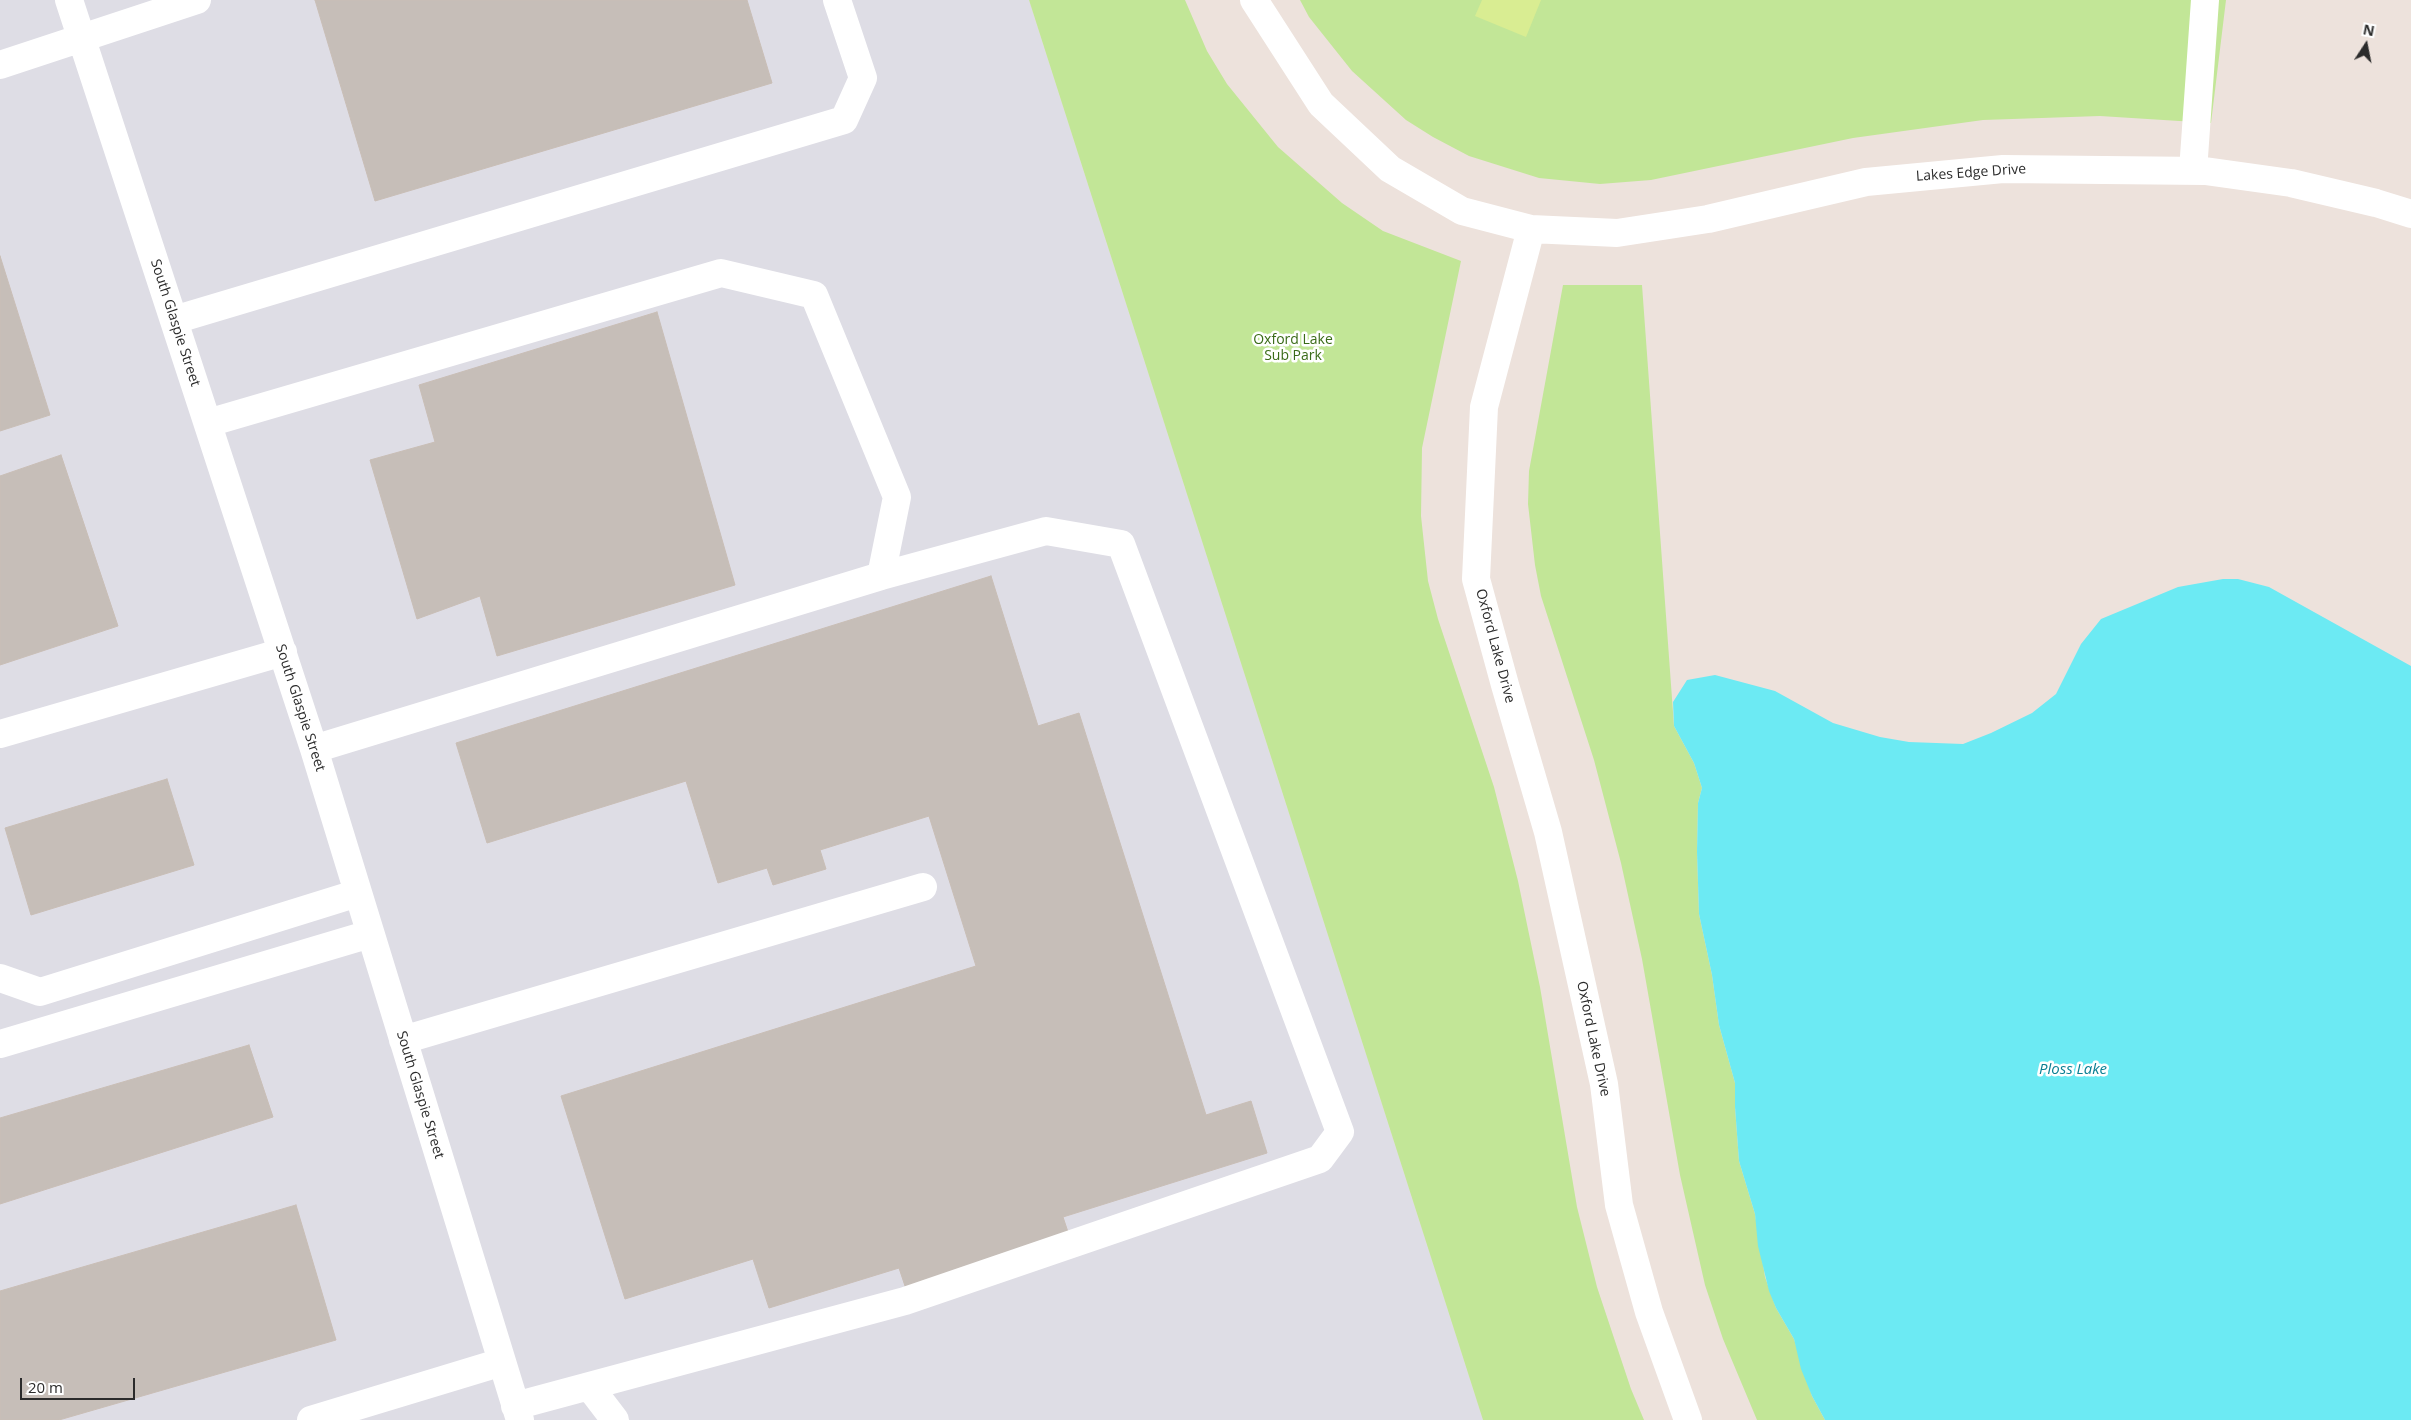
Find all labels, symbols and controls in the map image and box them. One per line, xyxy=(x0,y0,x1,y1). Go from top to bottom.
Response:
text: N xyxy=(2362,19,2376,40)
north arrow xyxy=(2341,20,2391,70)
street label: Lakes Edge Drive xyxy=(1915,161,2027,185)
street label: South Glaspie Street xyxy=(146,257,204,389)
park label: Oxford Lake Sub Park xyxy=(1253,332,1333,364)
street label: Oxford Lake Drive xyxy=(1472,587,1518,705)
street label: South Glaspie Street xyxy=(271,642,329,774)
street label: Oxford Lake Drive xyxy=(1573,980,1613,1098)
street label: South Glaspie Street xyxy=(393,1029,447,1161)
water label: Ploss Lake xyxy=(2039,1061,2107,1079)
scale bar xyxy=(22,1368,138,1400)
text: 20 m xyxy=(28,1377,63,1397)

